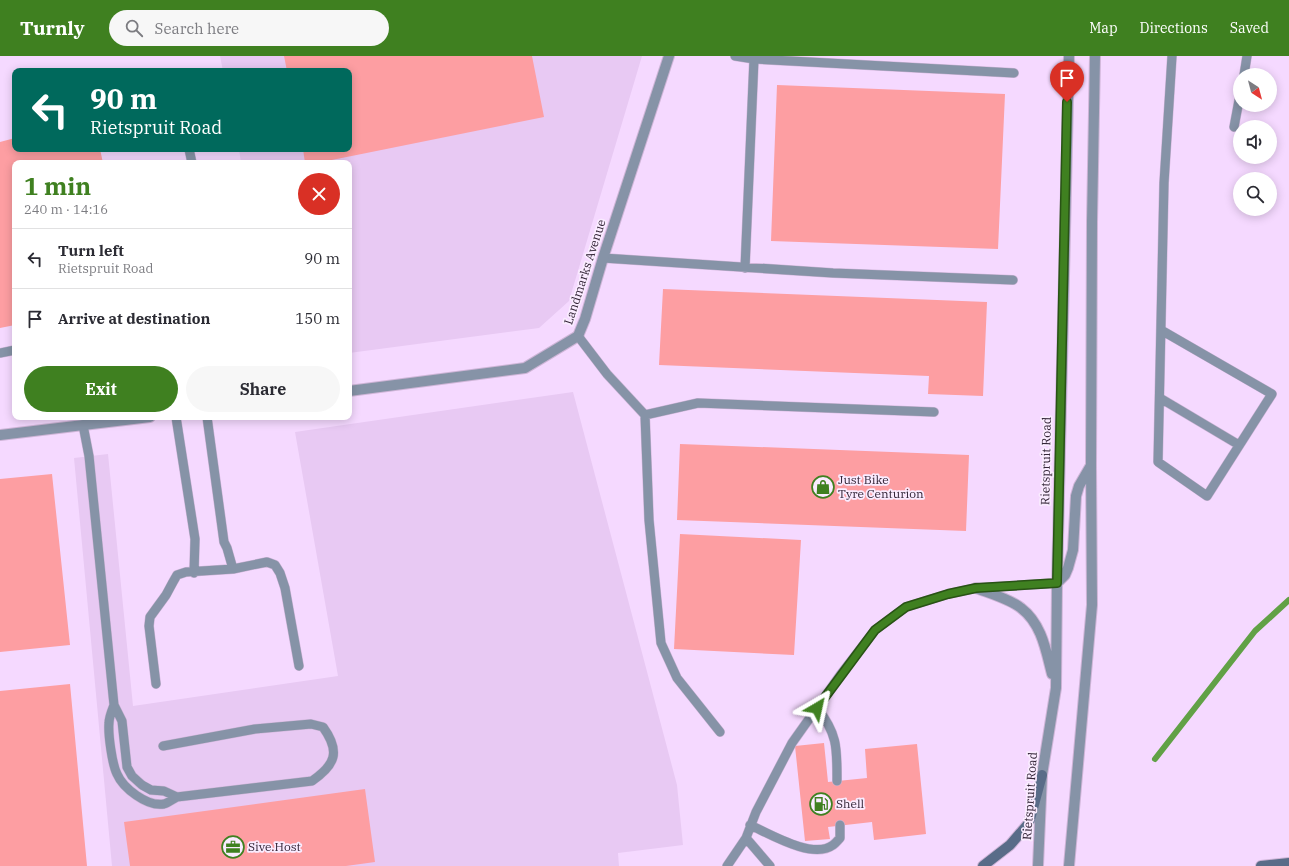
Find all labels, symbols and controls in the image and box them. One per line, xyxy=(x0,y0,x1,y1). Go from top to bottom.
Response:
search box xyxy=(109,10,389,46)
text: Turnly xyxy=(20,16,85,40)
icon: search xyxy=(123,17,145,39)
text: Search here xyxy=(155,19,239,38)
text: Map xyxy=(1089,19,1118,37)
text: Directions xyxy=(1140,19,1208,37)
text: Saved xyxy=(1230,19,1269,37)
pin xyxy=(1050,61,1084,102)
icon: arrive xyxy=(1056,67,1078,89)
north arrow xyxy=(1233,68,1277,112)
map controls xyxy=(1233,68,1277,216)
text: 90 m xyxy=(90,80,157,117)
icon: left xyxy=(24,84,76,136)
text: Rietspruit Road xyxy=(90,116,222,139)
button: sound xyxy=(1233,120,1277,164)
text: 1 min xyxy=(24,170,91,202)
button: search xyxy=(1233,172,1277,216)
button: close xyxy=(298,173,340,215)
text: 240 m · 14:16 xyxy=(24,201,108,218)
street label: Landmarks Avenue xyxy=(560,217,609,326)
text: Turn left xyxy=(58,241,124,260)
icon: left xyxy=(24,248,46,270)
text: 90 m xyxy=(304,249,340,268)
text: Rietspruit Road xyxy=(58,260,153,277)
icon: arrive xyxy=(24,308,46,330)
text: Arrive at destination xyxy=(58,309,210,328)
text: 150 m xyxy=(295,309,340,328)
button: Exit xyxy=(24,366,178,412)
button: Share xyxy=(186,366,340,412)
street label: Rietspruit Road xyxy=(1037,417,1054,505)
place label: Just Bike Tyre Centurion xyxy=(838,472,924,501)
shop icon: Just Bike Tyre Centurion xyxy=(810,474,836,500)
position arrow xyxy=(796,687,838,729)
street label: Rietspruit Road xyxy=(1019,751,1040,840)
fuel station icon: Shell xyxy=(808,791,834,817)
place label: Shell xyxy=(836,796,865,811)
office icon: Sive.Host xyxy=(220,834,246,860)
place label: Sive.Host xyxy=(248,839,301,854)

